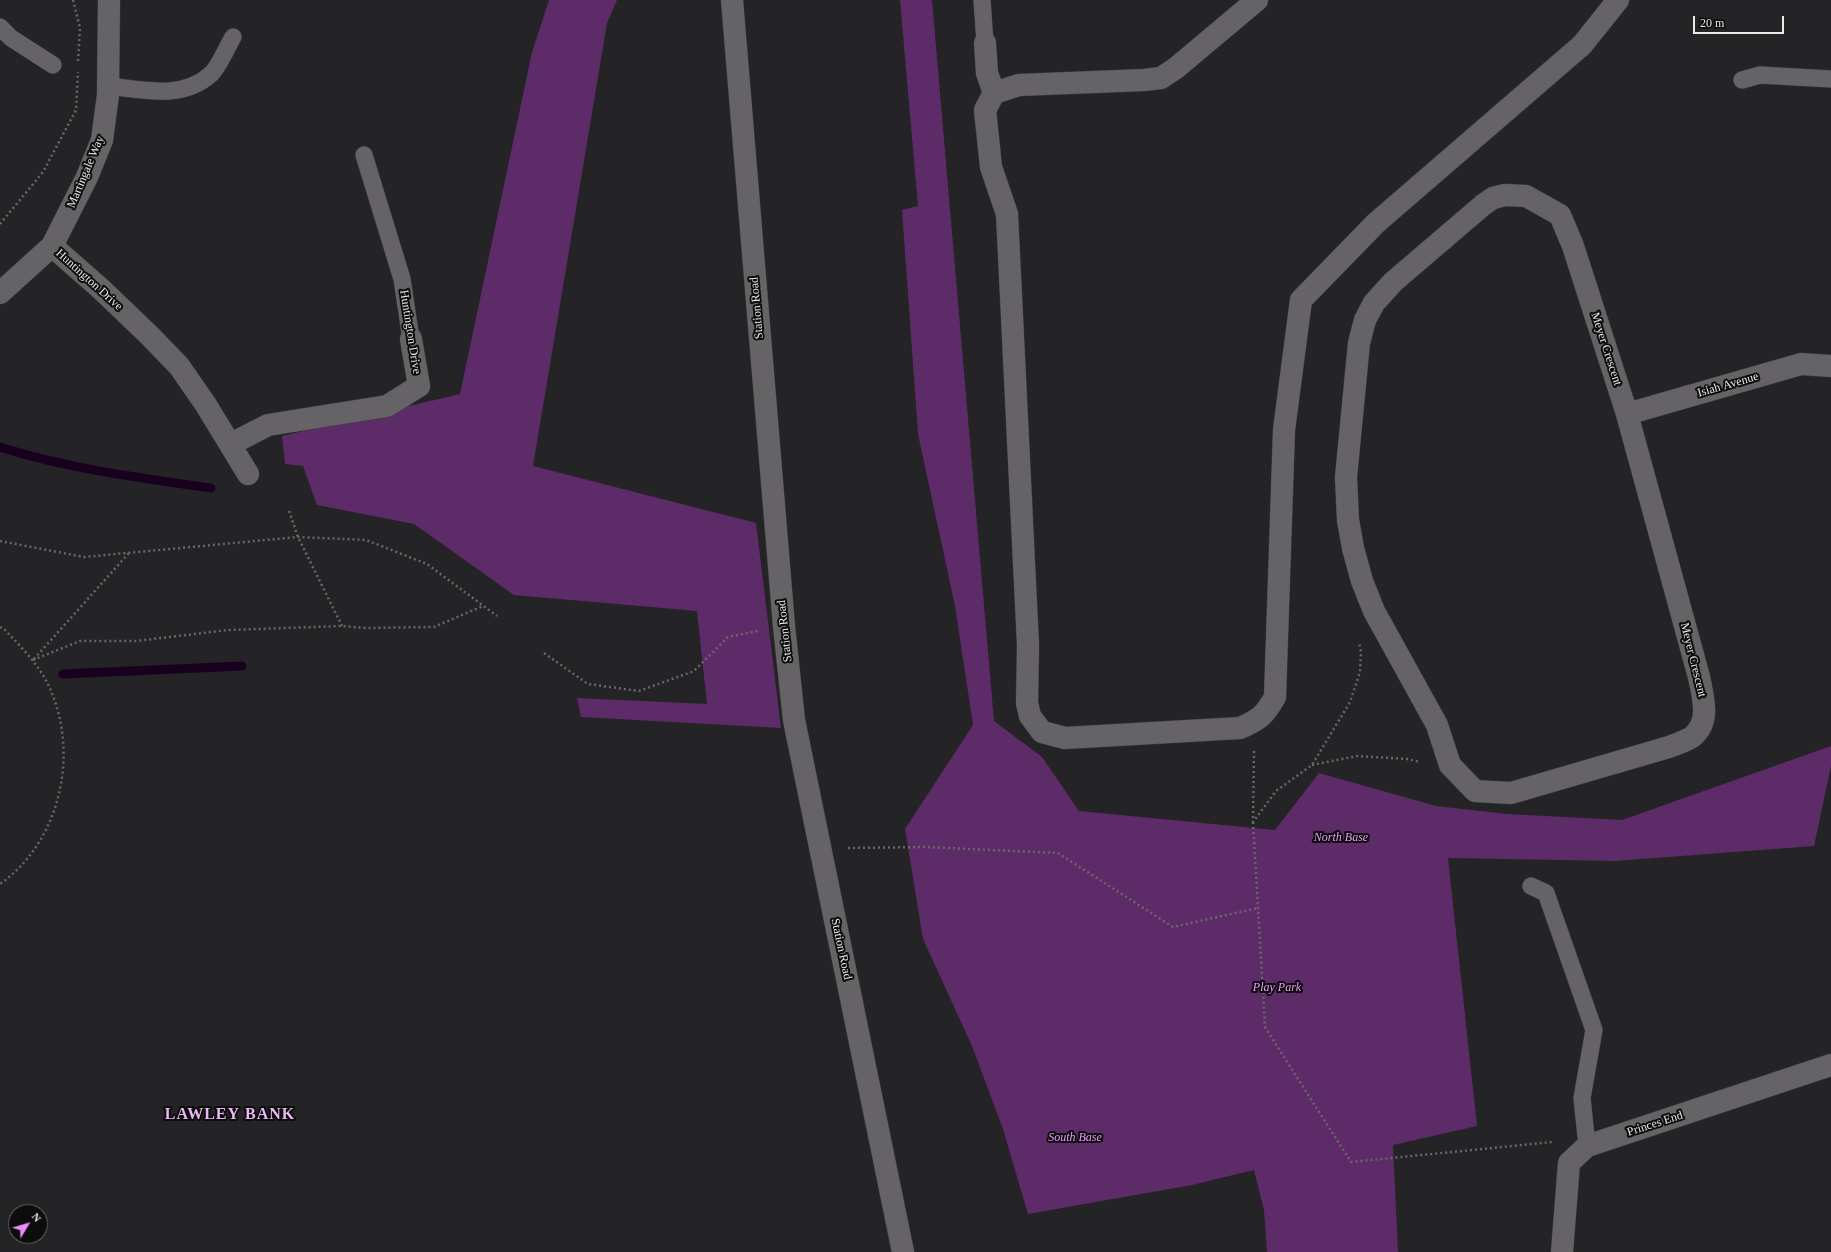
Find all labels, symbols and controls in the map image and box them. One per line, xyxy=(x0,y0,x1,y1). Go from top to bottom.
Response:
scale bar xyxy=(1695,8,1786,34)
text: 20 m xyxy=(1700,16,1724,30)
street label: Martingale Way xyxy=(64,134,108,210)
street label: Huntington Drive xyxy=(53,246,125,314)
street label: Station Road xyxy=(747,276,767,340)
street label: Huntington Drive xyxy=(396,289,424,375)
street label: Meyer Crescent xyxy=(1587,310,1625,388)
street label: Isiah Avenue xyxy=(1696,369,1760,401)
street label: Station Road xyxy=(775,599,795,663)
street label: Meyer Crescent xyxy=(1677,621,1709,699)
park label: North Base xyxy=(1314,831,1368,845)
street label: Station Road xyxy=(827,917,855,981)
park label: Play Park xyxy=(1253,981,1301,995)
district label: LAWLEY BANK xyxy=(165,1105,295,1125)
street label: Princes End xyxy=(1625,1108,1685,1140)
park label: South Base xyxy=(1048,1131,1102,1145)
north arrow xyxy=(8,1204,48,1244)
text: N xyxy=(29,1210,44,1224)

